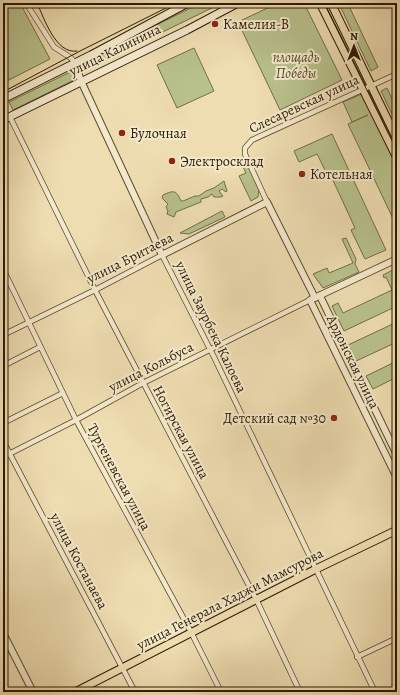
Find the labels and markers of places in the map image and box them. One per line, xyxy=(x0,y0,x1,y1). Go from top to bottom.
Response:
place label: Камелия-В xyxy=(223,15,289,34)
marker: Камелия-В xyxy=(210,19,220,29)
place label: Булочная xyxy=(130,124,187,143)
marker: Булочная xyxy=(117,128,127,138)
place label: Электросклад xyxy=(180,152,264,171)
marker: Электросклад xyxy=(167,156,177,166)
place label: Котельная xyxy=(310,165,373,184)
marker: Котельная xyxy=(297,169,307,179)
place label: Детский сад №30 xyxy=(223,409,326,428)
marker: Детский сад №30 xyxy=(329,413,339,423)

